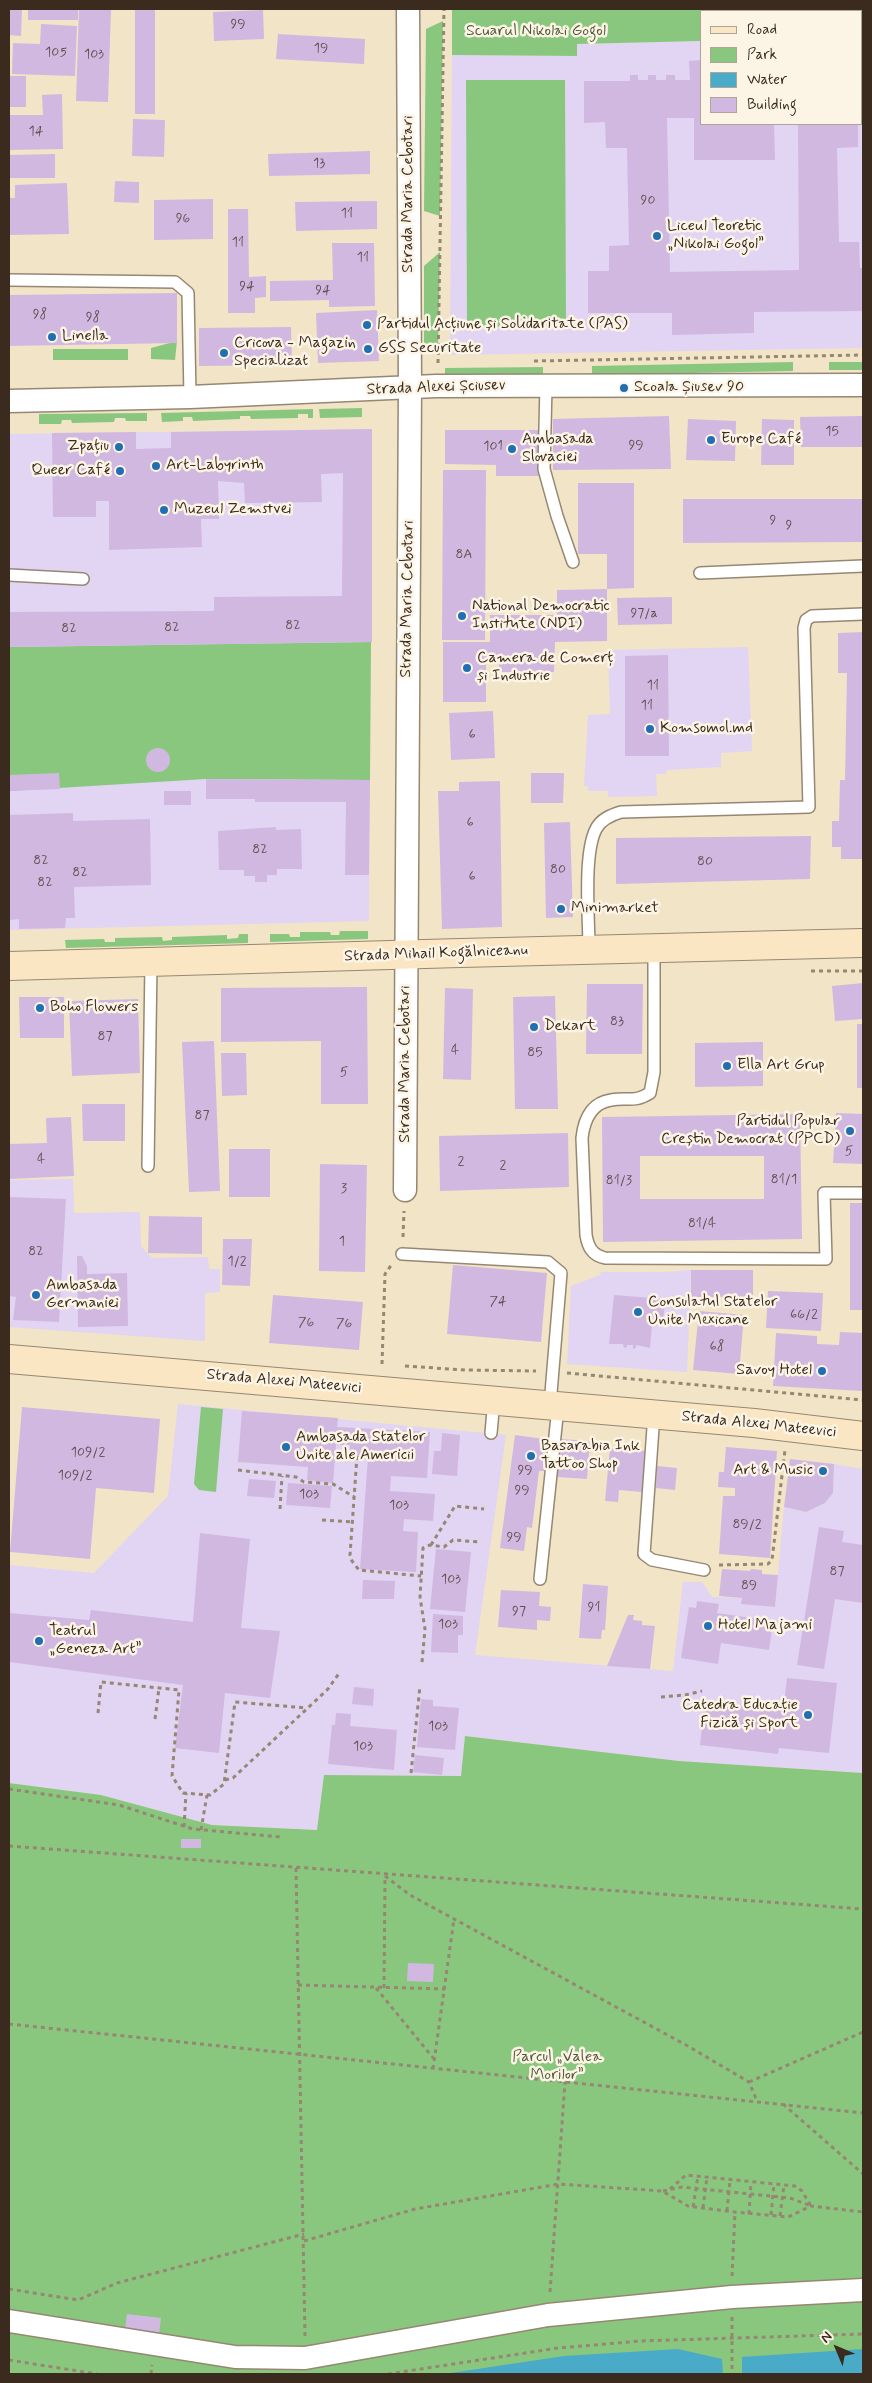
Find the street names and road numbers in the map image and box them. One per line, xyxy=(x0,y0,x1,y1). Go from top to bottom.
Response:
street label: Strada Maria Cebotari xyxy=(399,115,419,273)
street label: Strada Alexei Șciusev xyxy=(366,376,506,400)
street label: Strada Maria Cebotari xyxy=(397,520,419,678)
street label: Strada Mihail Kogălniceanu xyxy=(344,941,528,967)
street label: Strada Maria Cebotari xyxy=(396,985,416,1143)
street label: Strada Alexei Mateevici xyxy=(206,1366,362,1398)
street label: Strada Alexei Mateevici xyxy=(681,1407,837,1443)

